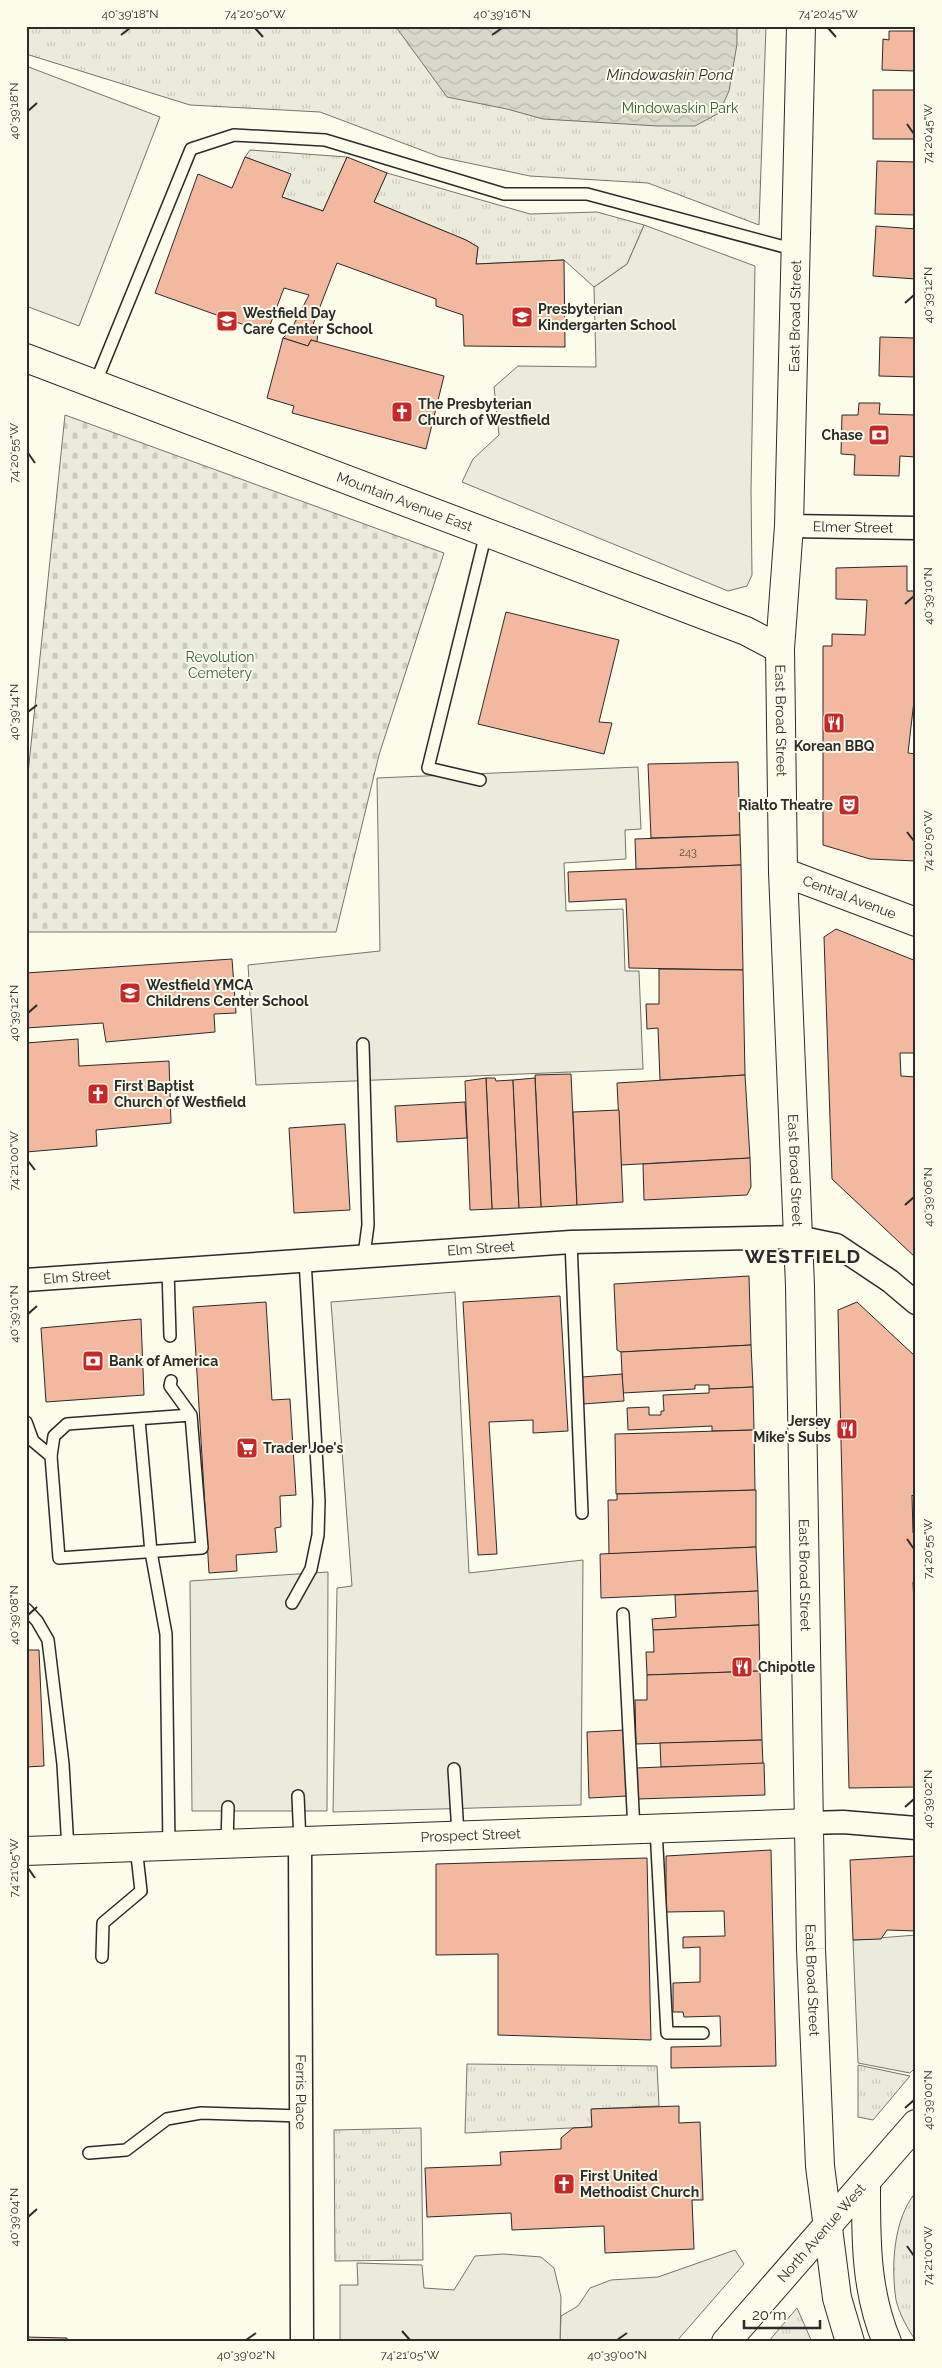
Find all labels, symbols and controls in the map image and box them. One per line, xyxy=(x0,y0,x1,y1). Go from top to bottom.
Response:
text: 40°39'18"N xyxy=(101,7,159,21)
text: 74°20'50"W xyxy=(225,7,286,21)
text: 40°39'16"N xyxy=(473,7,531,21)
text: 74°20'45"W xyxy=(798,7,858,21)
water label: Mindowaskin Pond xyxy=(607,66,734,84)
text: 40°39'18"N xyxy=(7,82,21,140)
park label: Mindowaskin Park xyxy=(622,100,739,116)
text: 74°20'45"W xyxy=(921,104,935,164)
street label: East Broad Street xyxy=(786,259,804,372)
text: 40°39'12"N xyxy=(921,267,935,323)
place label: Presbyterian Kindergarten School xyxy=(538,301,677,333)
place label: Westfield Day Care Center School xyxy=(243,305,373,337)
school or university icon: Presbyterian Kindergarten School xyxy=(510,305,534,329)
school or university icon: Westfield Day Care Center School xyxy=(215,309,239,333)
place label: The Presbyterian Church of Westfield xyxy=(418,396,550,428)
church icon: The Presbyterian Church of Westfield xyxy=(390,400,414,424)
text: 74°20'55"W xyxy=(7,422,21,483)
bank icon: Chase xyxy=(867,423,891,447)
place label: Chase xyxy=(822,427,864,443)
street label: Mountain Avenue East xyxy=(335,469,475,535)
street label: Elmer Street xyxy=(813,518,894,536)
text: 40°39'10"N xyxy=(921,567,935,625)
park label: Revolution Cemetery xyxy=(186,649,254,681)
street label: East Broad Street xyxy=(772,664,790,777)
text: 40°39'14"N xyxy=(7,684,21,740)
restaurant icon: Korean BBQ xyxy=(822,711,846,735)
place label: Korean BBQ xyxy=(794,738,875,754)
theatre icon: Rialto Theatre xyxy=(837,793,861,817)
place label: Rialto Theatre xyxy=(739,797,834,813)
text: 74°20'50"W xyxy=(921,810,935,871)
house number: 243 xyxy=(679,846,697,859)
street label: Central Avenue xyxy=(800,872,899,922)
place label: Westfield YMCA Childrens Center School xyxy=(146,977,309,1009)
school or university icon: Westfield YMCA Childrens Center School xyxy=(118,981,142,1005)
text: 40°39'12"N xyxy=(7,985,21,1041)
place label: First Baptist Church of Westfield xyxy=(114,1078,246,1110)
church icon: First Baptist Church of Westfield xyxy=(86,1082,110,1106)
street label: East Broad Street xyxy=(785,1114,806,1227)
text: 74°21'00"W xyxy=(7,1131,21,1191)
text: 40°39'06"N xyxy=(921,1167,935,1227)
street label: Elm Street xyxy=(447,1238,515,1259)
district label: WESTFIELD xyxy=(745,1245,861,1267)
street label: Elm Street xyxy=(43,1266,111,1287)
text: 40°39'10"N xyxy=(7,1285,21,1343)
bank icon: Bank of America xyxy=(81,1349,105,1373)
place label: Bank of America xyxy=(109,1353,218,1369)
place label: Jersey Mike's Subs xyxy=(753,1413,831,1445)
restaurant icon: Jersey Mike's Subs xyxy=(835,1417,859,1441)
supermarket icon: Trader Joe's xyxy=(235,1436,259,1460)
place label: Trader Joe's xyxy=(263,1440,343,1456)
text: 74°20'55"W xyxy=(921,1518,935,1579)
street label: East Broad Street xyxy=(796,1519,814,1632)
text: 40°39'08"N xyxy=(7,1585,21,1645)
restaurant icon: Chipotle xyxy=(730,1655,754,1679)
place label: Chipotle xyxy=(758,1659,816,1675)
text: 40°39'02"N xyxy=(921,1770,935,1828)
street label: Prospect Street xyxy=(420,1825,521,1845)
text: 74°21'05"W xyxy=(7,1838,21,1897)
street label: East Broad Street xyxy=(803,1924,823,2037)
street label: Ferris Place xyxy=(293,2054,309,2130)
text: 40°39'00"N xyxy=(921,2070,935,2130)
place label: First United Methodist Church xyxy=(580,2168,699,2200)
church icon: First United Methodist Church xyxy=(552,2172,576,2196)
street label: North Avenue West xyxy=(774,2180,869,2285)
text: 40°39'04"N xyxy=(7,2188,21,2246)
text: 74°21'00"W xyxy=(921,2226,935,2286)
scale bar xyxy=(744,2298,821,2330)
text: 20 m xyxy=(752,2306,787,2324)
text: 40°39'02"N xyxy=(217,2348,275,2362)
text: 74°21'05"W xyxy=(381,2348,440,2362)
text: 40°39'00"N xyxy=(587,2348,647,2362)

